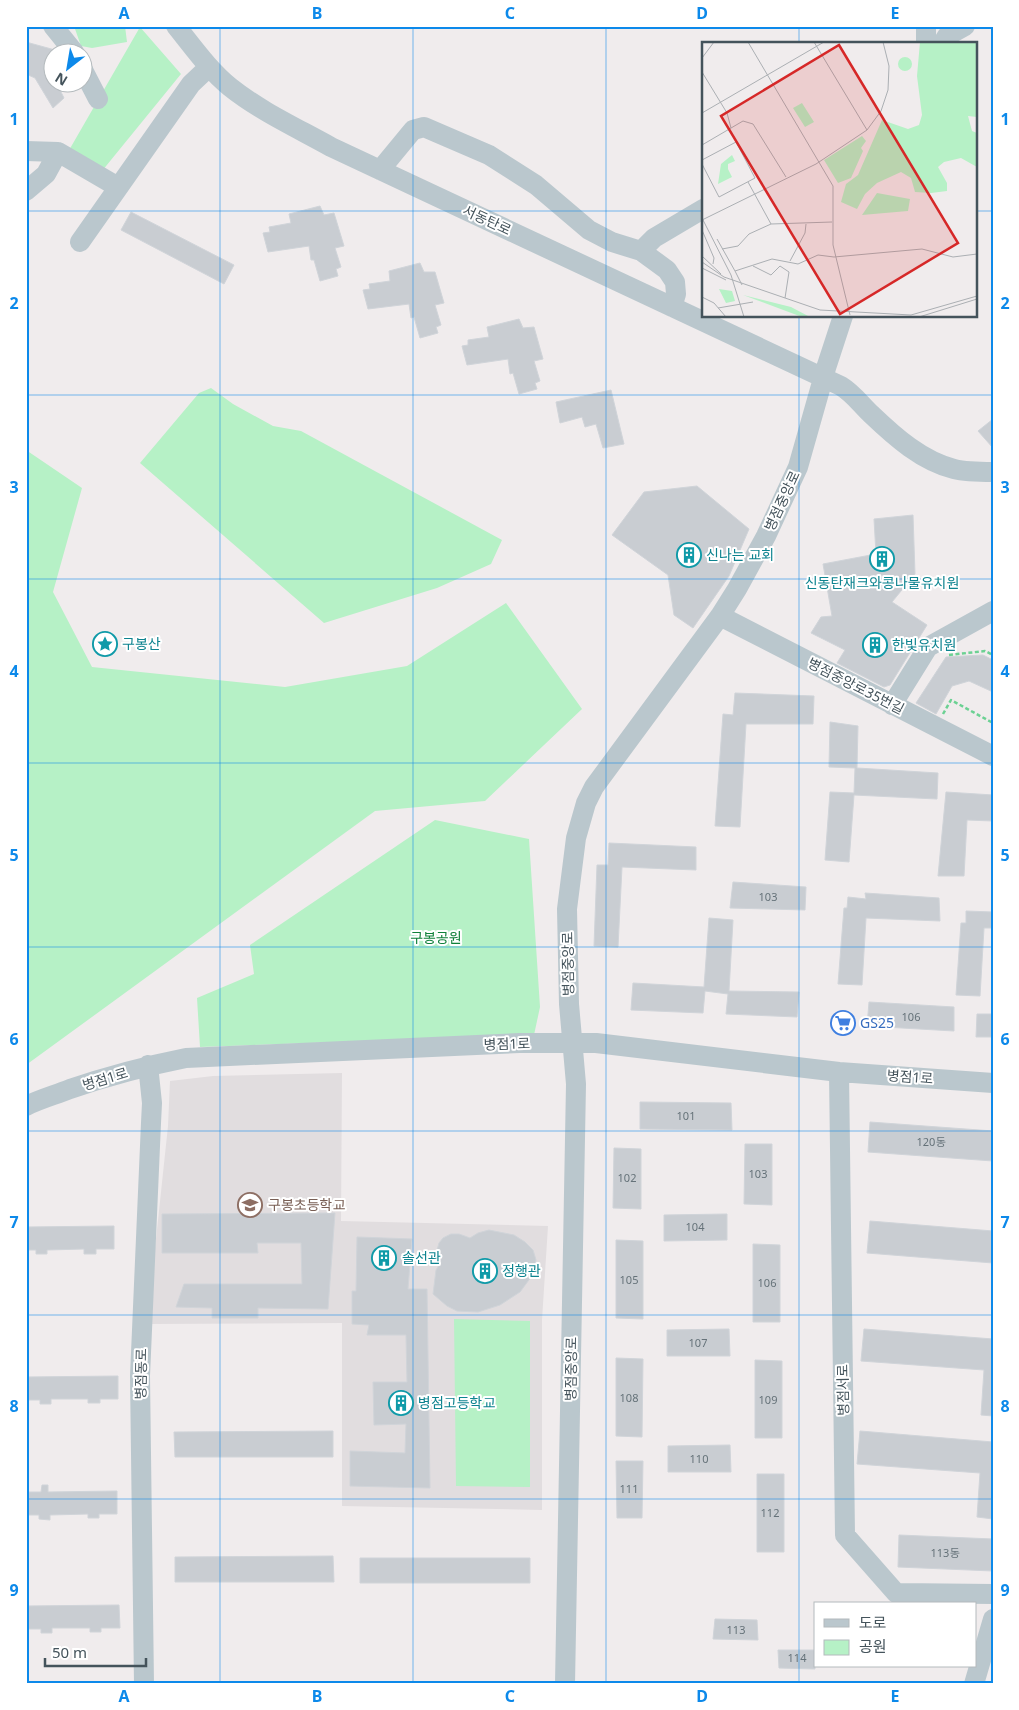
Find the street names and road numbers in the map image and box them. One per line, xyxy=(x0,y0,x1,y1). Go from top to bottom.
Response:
street label: 서동탄로 xyxy=(460,200,515,239)
street label: 병점중앙로 xyxy=(759,467,804,534)
street label: 병점중앙로35번길 xyxy=(805,653,908,718)
street label: 병점중앙로 xyxy=(557,932,578,996)
street label: 병점1로 xyxy=(483,1033,531,1054)
street label: 병점1로 xyxy=(80,1063,130,1094)
street label: 병점1로 xyxy=(886,1065,934,1088)
street label: 병점중앙로 xyxy=(560,1337,581,1401)
street label: 병점동로 xyxy=(131,1348,150,1400)
street label: 병점서로 xyxy=(833,1364,852,1416)

